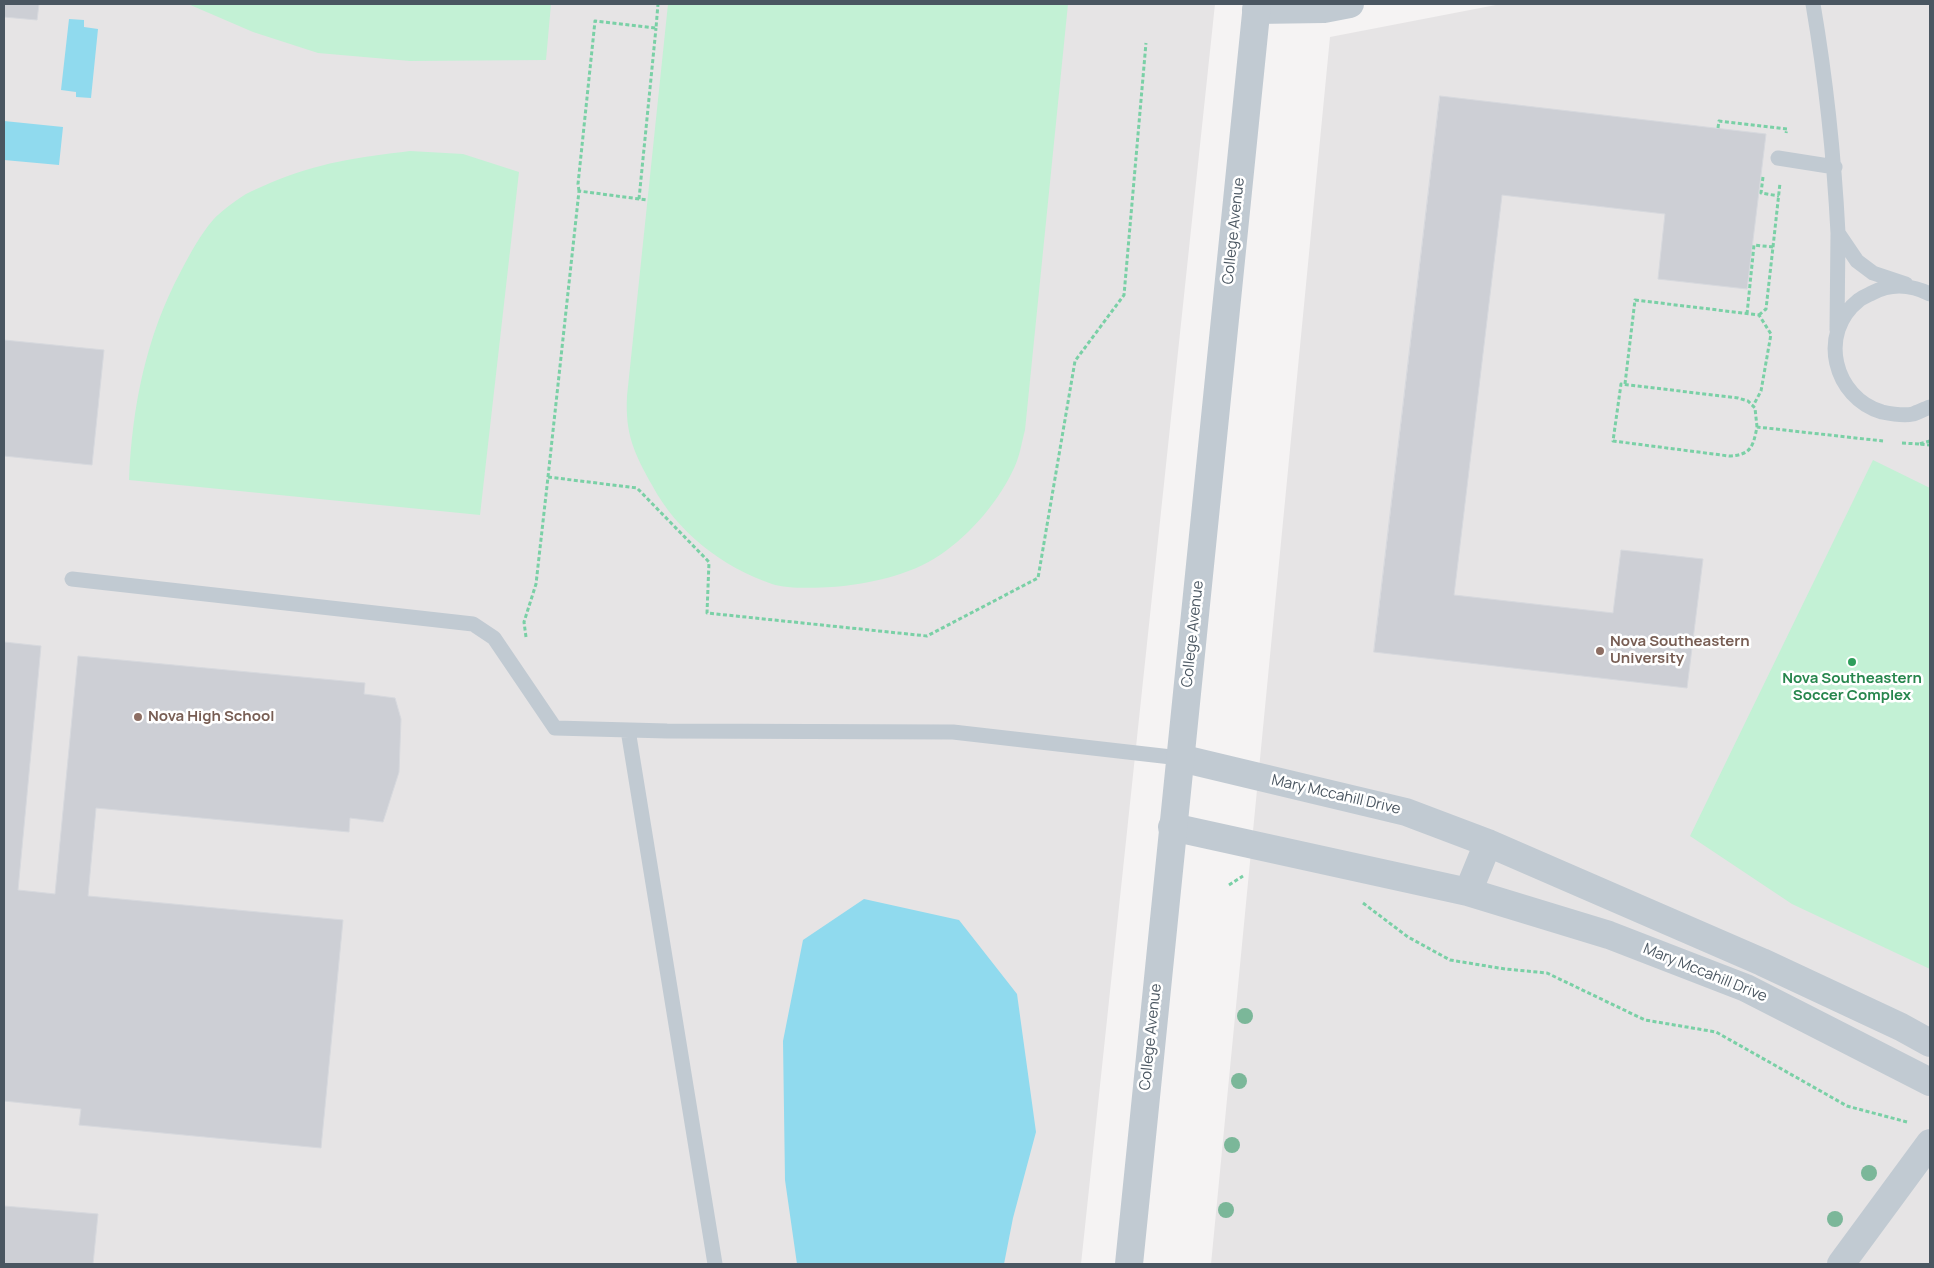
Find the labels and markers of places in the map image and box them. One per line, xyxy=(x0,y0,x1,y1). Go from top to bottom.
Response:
place label: Nova Southeastern University xyxy=(1610,633,1750,668)
marker: Nova Southeastern University xyxy=(1594,645,1606,657)
marker: Nova Southeastern Soccer Complex xyxy=(1846,656,1858,668)
place label: Nova Southeastern Soccer Complex xyxy=(1782,670,1922,705)
place label: Nova High School xyxy=(148,708,275,726)
marker: Nova High School xyxy=(132,711,144,723)

